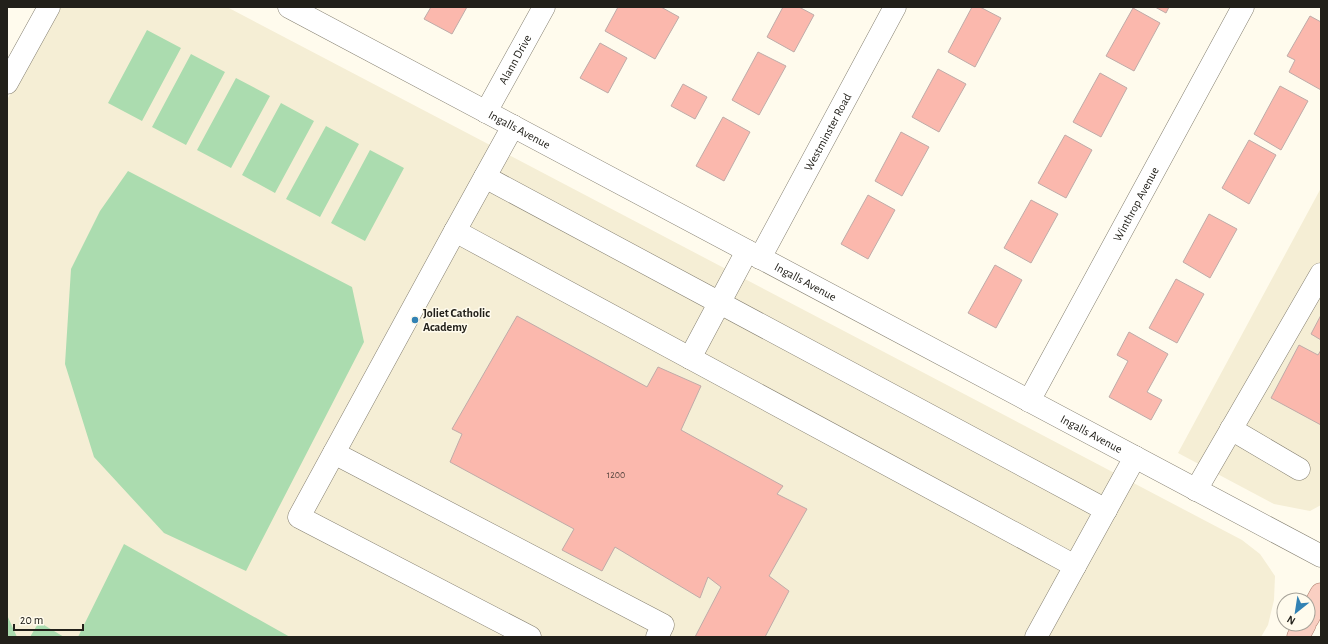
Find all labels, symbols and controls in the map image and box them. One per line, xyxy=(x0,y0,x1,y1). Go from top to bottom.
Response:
street label: Alann Drive xyxy=(497,33,533,86)
street label: Westminster Road xyxy=(802,91,853,173)
street label: Ingalls Avenue xyxy=(487,108,552,151)
street label: Winthrop Avenue xyxy=(1111,165,1161,243)
street label: Ingalls Avenue xyxy=(773,260,838,303)
place label: Joliet Catholic Academy xyxy=(423,307,490,334)
marker: Joliet Catholic Academy xyxy=(410,315,420,325)
street label: Ingalls Avenue xyxy=(1059,413,1124,455)
house number: 1200 xyxy=(607,470,625,480)
north arrow xyxy=(1276,592,1316,632)
scale bar xyxy=(14,606,83,632)
text: 20 m xyxy=(20,614,43,626)
text: N xyxy=(1285,614,1297,627)

